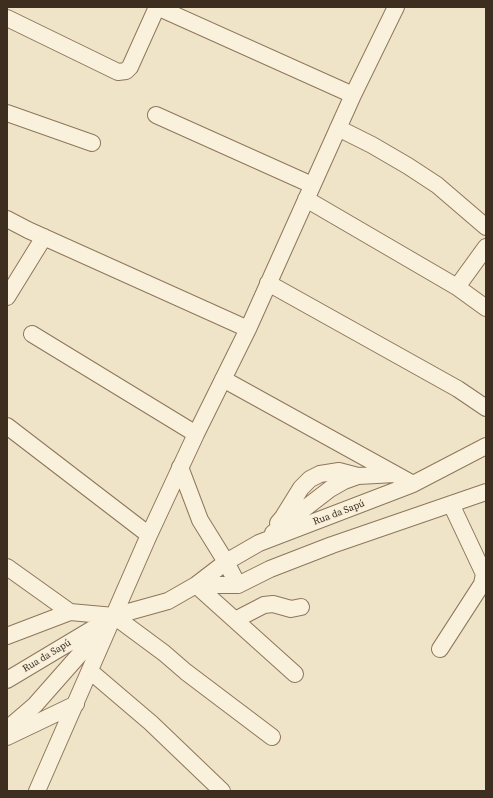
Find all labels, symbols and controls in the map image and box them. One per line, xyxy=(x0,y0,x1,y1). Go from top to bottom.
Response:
street label: Rua da Sapú xyxy=(312,498,366,528)
street label: Rua da Sapú xyxy=(21,637,73,675)

